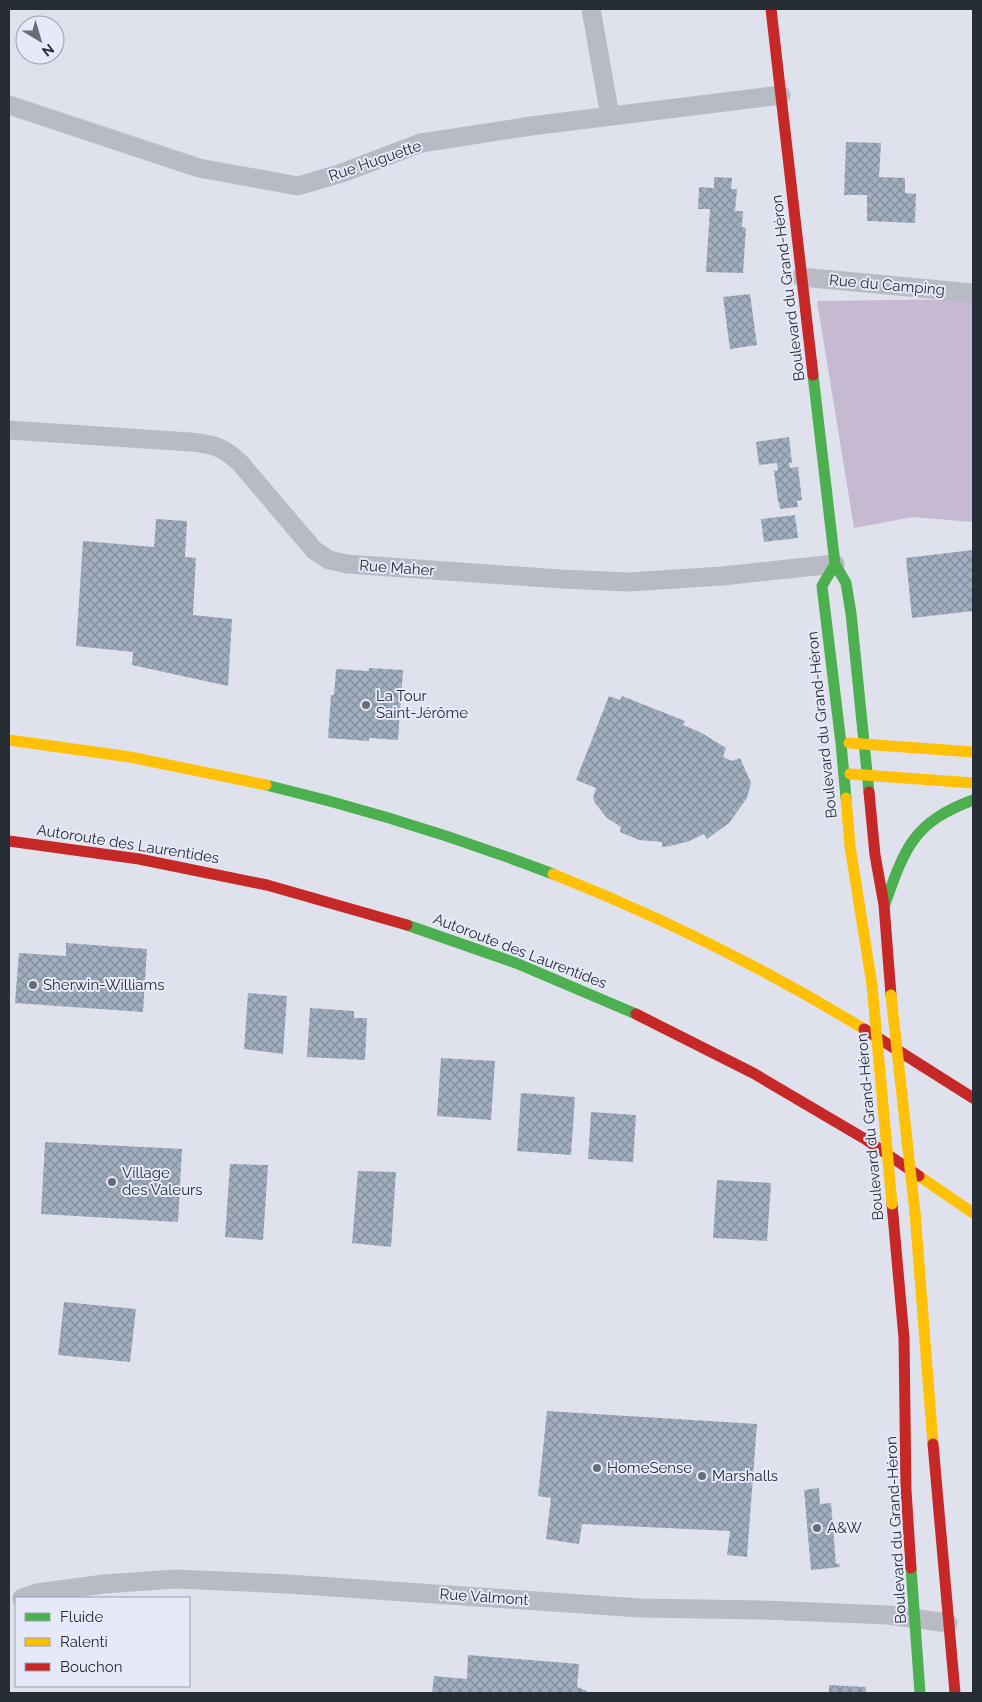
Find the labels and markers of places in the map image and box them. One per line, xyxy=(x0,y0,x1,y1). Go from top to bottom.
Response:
place label: La Tour Saint-Jérôme xyxy=(376,687,468,722)
marker: La Tour Saint-Jérôme xyxy=(360,699,372,711)
place label: Sherwin-Williams xyxy=(43,976,165,994)
marker: Sherwin-Williams xyxy=(27,979,39,991)
place label: Village des Valeurs xyxy=(122,1164,203,1199)
marker: Village des Valeurs xyxy=(106,1176,118,1188)
place label: HomeSense xyxy=(607,1459,692,1477)
marker: HomeSense xyxy=(591,1462,603,1474)
place label: Marshalls xyxy=(712,1467,778,1485)
marker: Marshalls xyxy=(696,1470,708,1482)
place label: A&W xyxy=(827,1519,862,1537)
marker: A&W xyxy=(811,1522,823,1534)

